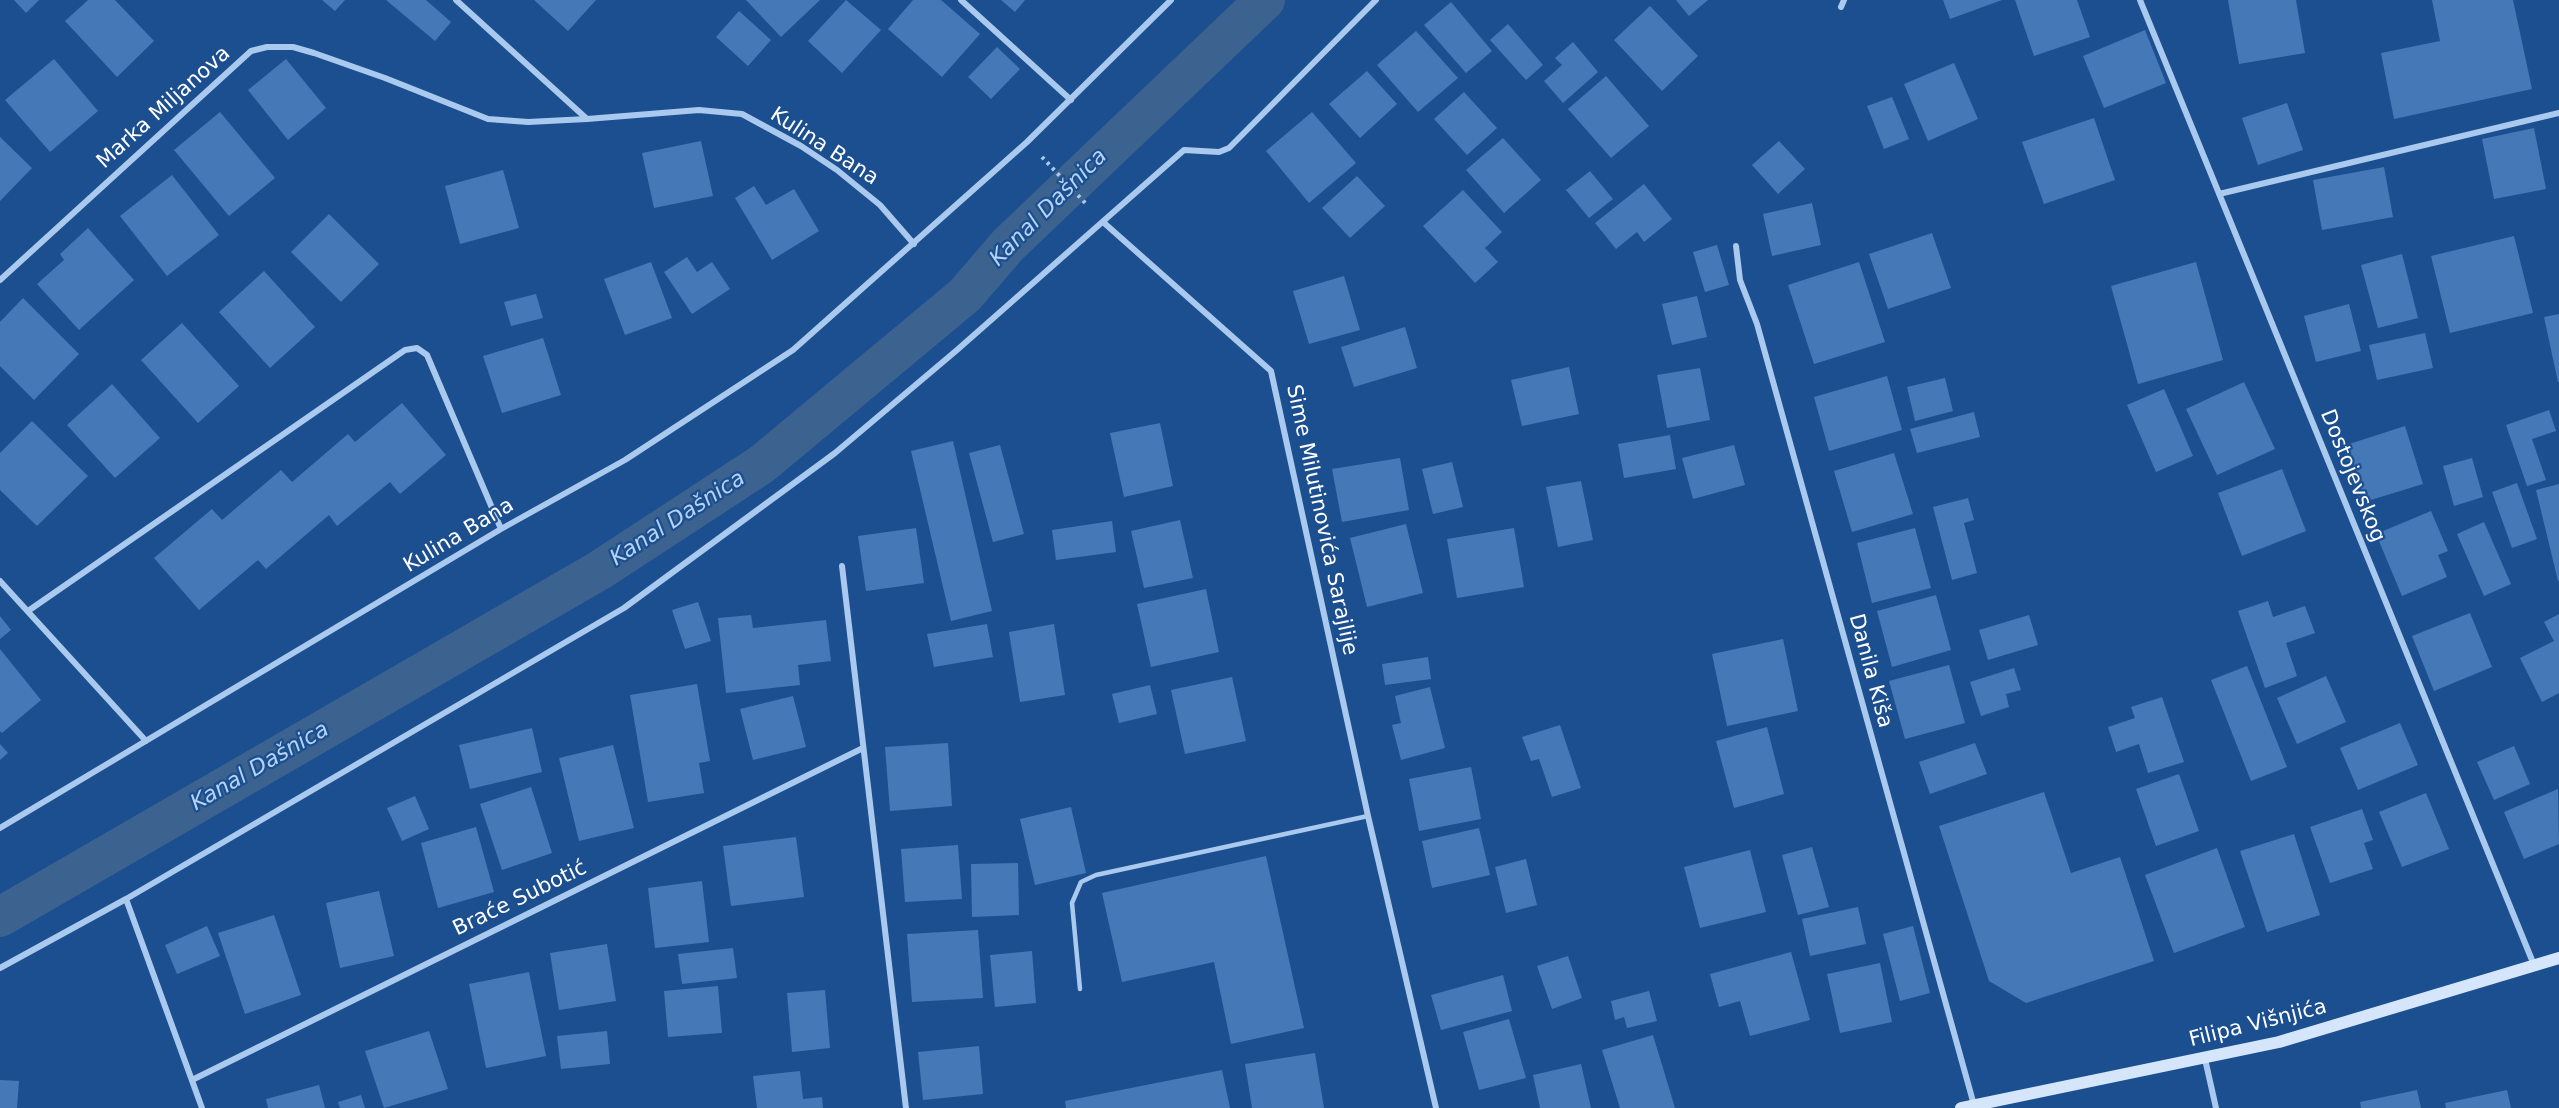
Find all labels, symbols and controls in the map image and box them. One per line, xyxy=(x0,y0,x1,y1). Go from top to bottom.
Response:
street label: Marka Miljanova xyxy=(92,41,236,175)
street label: Kulina Bana xyxy=(765,103,883,191)
water label: Kanal Dašnica xyxy=(985,144,1113,272)
street label: Sime Milutinovića Sarajlije xyxy=(1280,382,1362,658)
street label: Dostojevskog xyxy=(2314,406,2390,546)
water label: Kanal Dašnica xyxy=(606,466,750,572)
street label: Kulina Bana xyxy=(399,493,519,579)
street label: Danila Kiša xyxy=(1843,611,1897,731)
water label: Kanal Dašnica xyxy=(186,717,334,817)
street label: Braće Subotić xyxy=(449,856,591,942)
street label: Filipa Višnjića xyxy=(2187,995,2329,1053)

